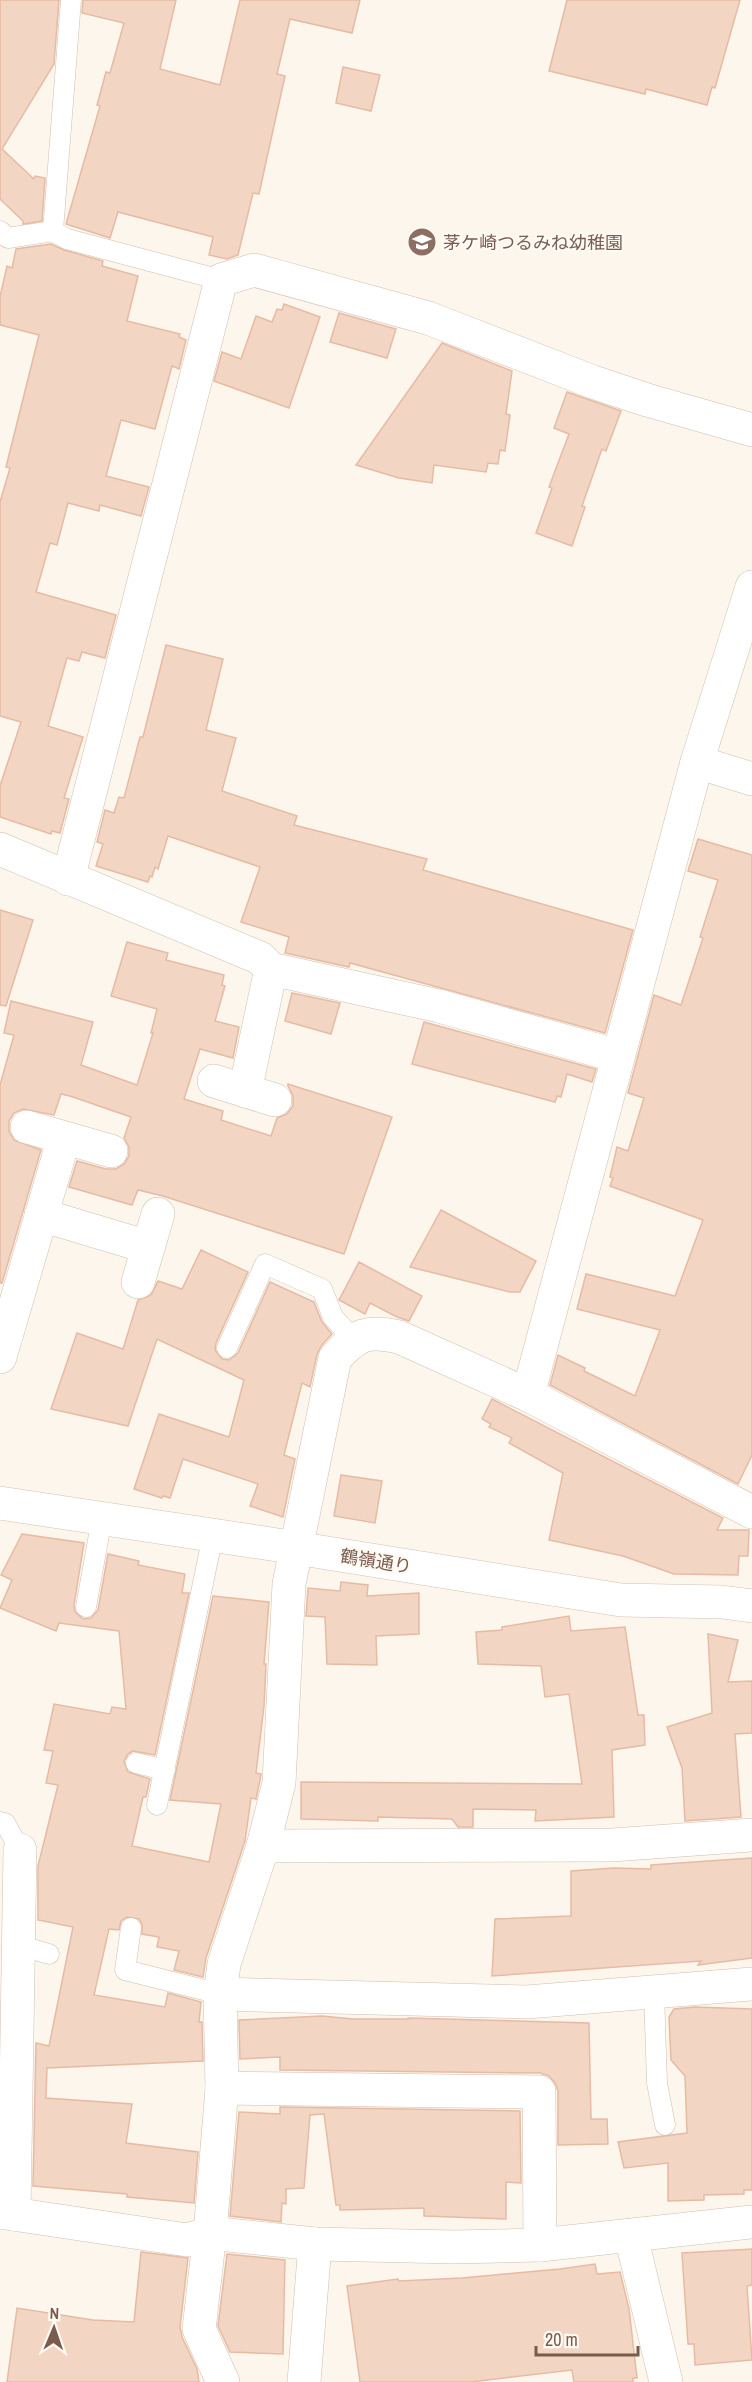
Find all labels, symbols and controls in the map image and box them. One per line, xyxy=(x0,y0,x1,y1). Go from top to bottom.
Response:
school or university icon: 茅ケ崎つるみね幼稚園 xyxy=(406,226,438,258)
place label: 茅ケ崎つるみね幼稚園 xyxy=(443,230,623,255)
street label: 鶴嶺通り xyxy=(338,1543,414,1579)
north arrow xyxy=(24,2298,84,2358)
text: N xyxy=(49,2302,60,2324)
scale bar xyxy=(536,2319,638,2357)
text: 20 m xyxy=(545,2327,578,2352)

